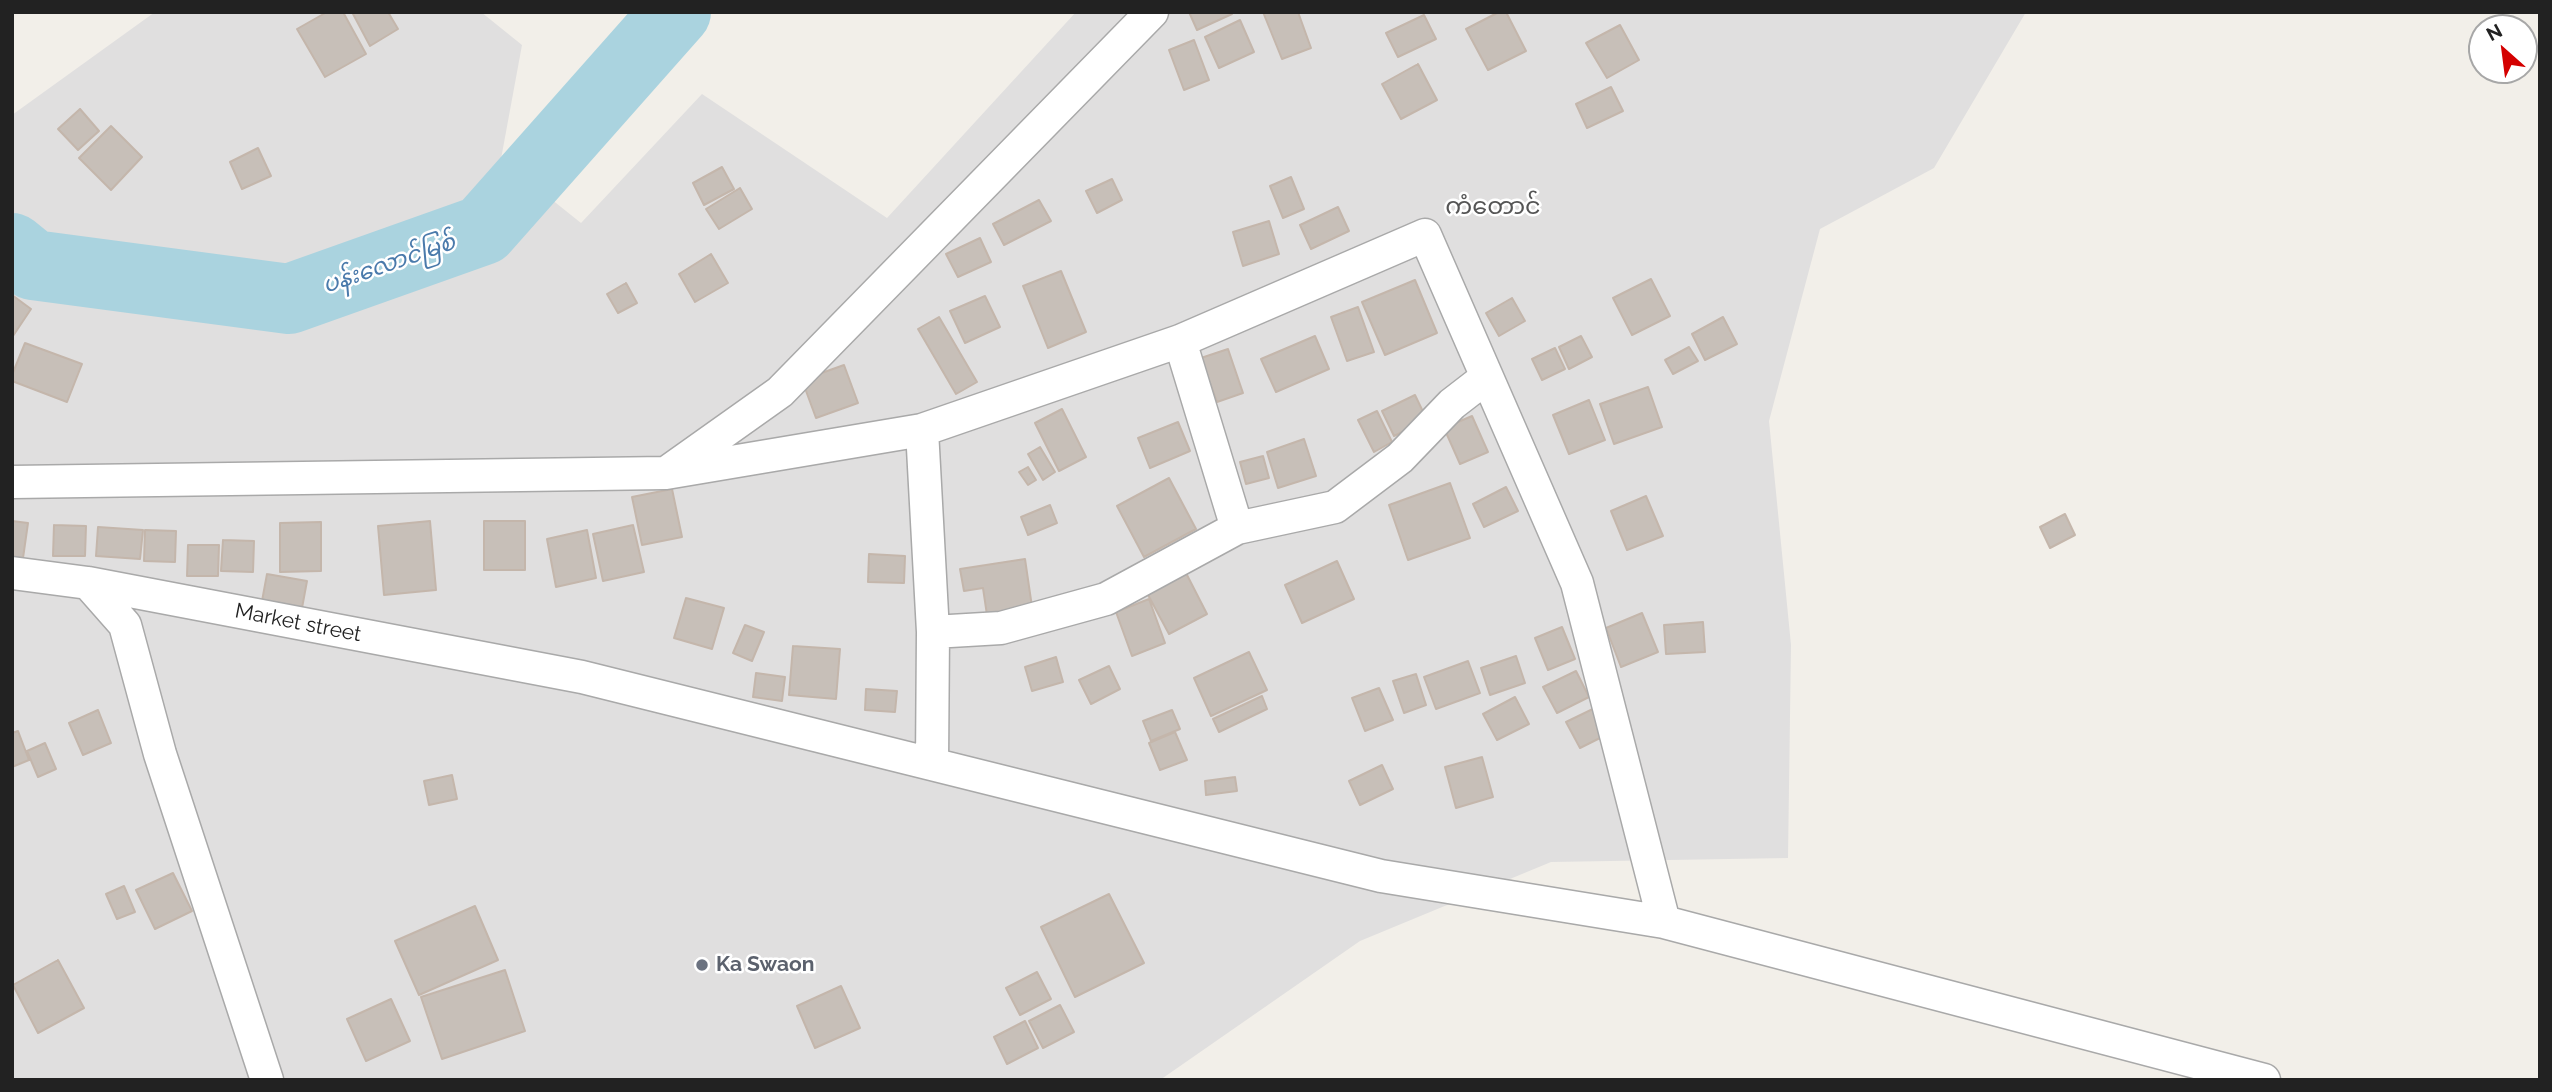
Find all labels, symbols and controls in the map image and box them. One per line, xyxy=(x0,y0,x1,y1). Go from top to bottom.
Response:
north arrow xyxy=(2468,14,2538,84)
text: N xyxy=(2483,19,2506,45)
district label: ကံတောင် xyxy=(1445,193,1541,221)
water label: ပန်းလောင်မြစ် xyxy=(319,228,459,300)
street label: Market street xyxy=(233,598,363,648)
place label: Ka Swaon xyxy=(716,952,814,978)
marker: Ka Swaon xyxy=(694,957,710,973)

